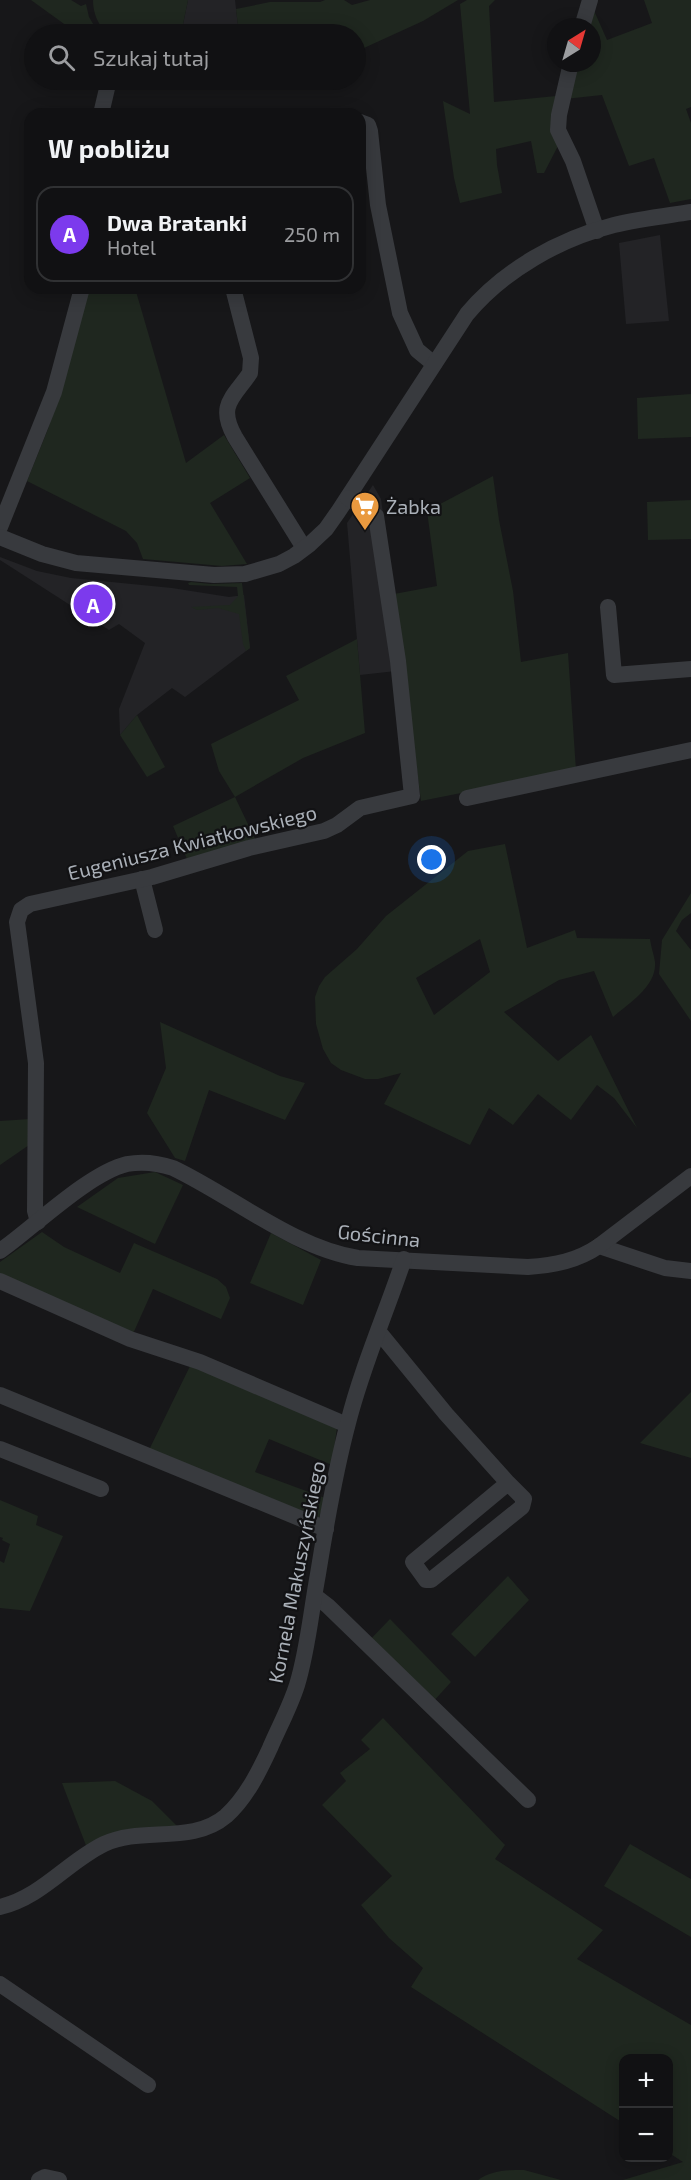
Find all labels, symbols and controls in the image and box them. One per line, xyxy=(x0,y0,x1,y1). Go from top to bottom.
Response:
north arrow xyxy=(547,18,601,72)
search box xyxy=(24,24,366,90)
icon: search xyxy=(45,41,78,74)
text: Szukaj tutaj xyxy=(93,44,209,70)
text: W pobliżu xyxy=(48,132,170,163)
text: Dwa Bratanki xyxy=(107,209,247,235)
text: A xyxy=(63,222,76,246)
text: 250 m xyxy=(284,222,340,246)
text: Hotel xyxy=(107,235,156,259)
supermarket icon: Żabka xyxy=(349,490,381,532)
place label: Żabka xyxy=(386,494,441,518)
pin: A xyxy=(74,582,112,626)
street label: Eugeniusza Kwiatkowskiego xyxy=(65,799,319,885)
your location xyxy=(417,845,446,874)
street label: Gościnna xyxy=(336,1219,422,1251)
street label: Kornela Makuszyńskiego xyxy=(263,1459,329,1685)
map controls xyxy=(619,2054,673,2162)
button: + xyxy=(619,2054,673,2108)
button: − xyxy=(619,2108,673,2162)

